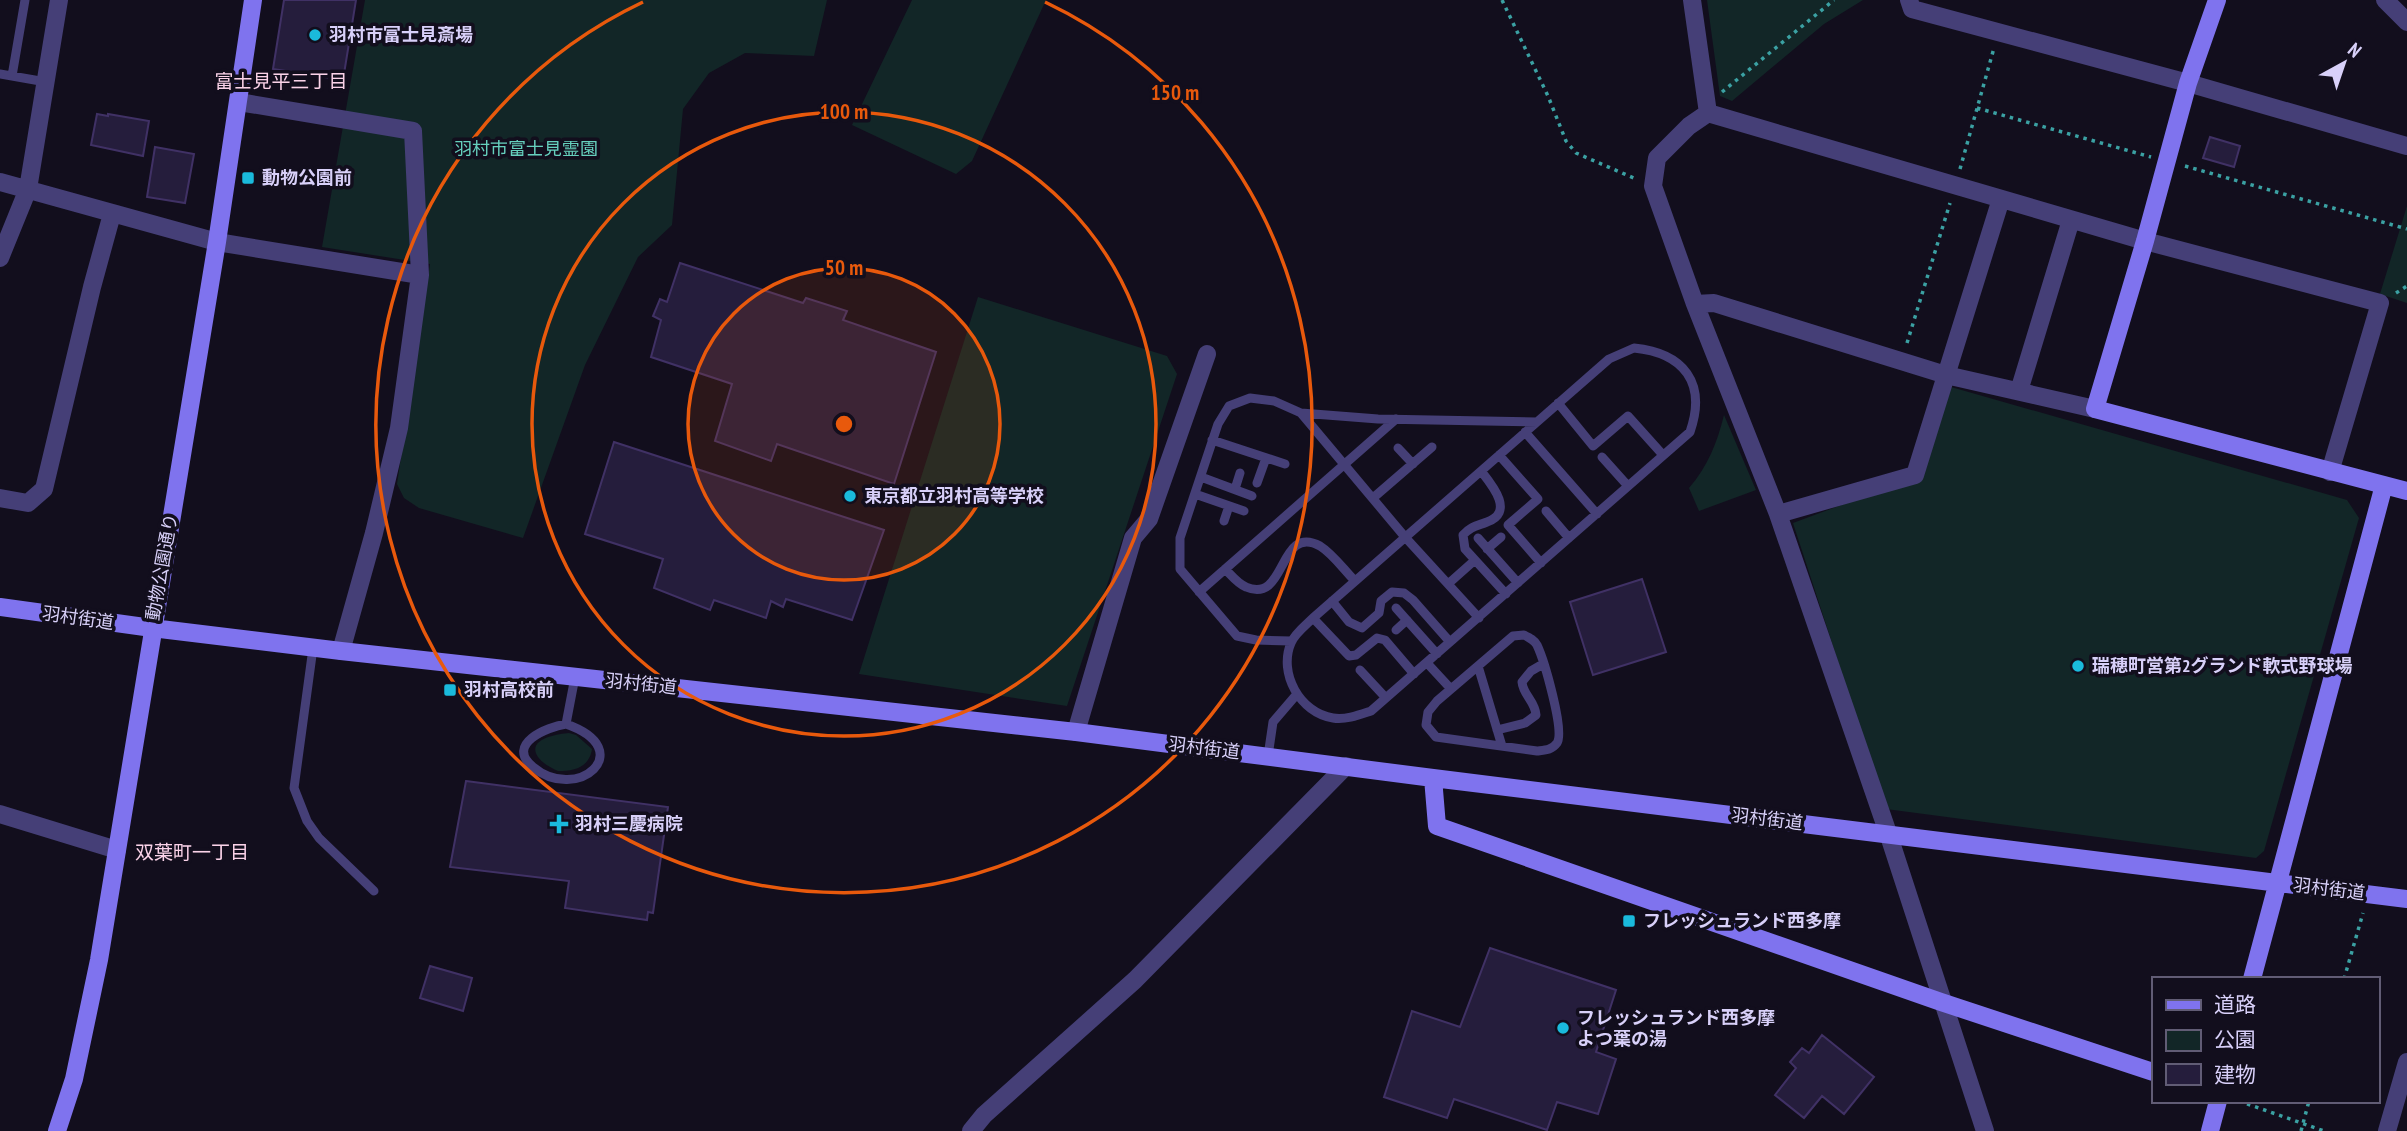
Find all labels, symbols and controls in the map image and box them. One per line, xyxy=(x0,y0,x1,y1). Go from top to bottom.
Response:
place label: 羽村市富士見斎場 xyxy=(329,23,473,46)
marker: 羽村市富士見斎場 xyxy=(307,27,323,43)
north arrow xyxy=(2309,28,2379,98)
text: N xyxy=(2343,37,2367,62)
district label: 富士見平三丁目 xyxy=(214,69,348,93)
text: 150 m xyxy=(1151,79,1199,106)
text: 100 m xyxy=(820,98,868,125)
park label: 羽村市富士見霊園 xyxy=(454,137,598,160)
place label: 動物公園前 xyxy=(262,166,352,189)
marker: 動物公園前 xyxy=(240,170,256,186)
text: 50 m xyxy=(825,254,863,281)
centre of rings xyxy=(832,412,856,436)
place label: 東京都立羽村高等学校 xyxy=(864,484,1044,507)
marker: 東京都立羽村高等学校 xyxy=(842,488,858,504)
street label: 動物公園通り xyxy=(141,512,182,622)
street label: 羽村街道 xyxy=(41,601,115,634)
place label: 瑞穂町営第2グランド軟式野球場 xyxy=(2092,654,2353,677)
marker: 瑞穂町営第2グランド軟式野球場 xyxy=(2070,658,2086,674)
street label: 羽村街道 xyxy=(604,668,678,699)
place label: 羽村高校前 xyxy=(464,678,554,701)
marker: 羽村高校前 xyxy=(442,682,458,698)
street label: 羽村街道 xyxy=(1167,732,1241,763)
street label: 羽村街道 xyxy=(1730,803,1804,834)
place label: 羽村三慶病院 xyxy=(575,812,683,835)
marker: 羽村三慶病院 xyxy=(549,814,569,834)
district label: 双葉町一丁目 xyxy=(135,840,249,864)
street label: 羽村街道 xyxy=(2292,873,2366,904)
place label: フレッシュランド西多摩 xyxy=(1643,909,1841,932)
marker: フレッシュランド西多摩 xyxy=(1621,913,1637,929)
legend xyxy=(2152,977,2379,1103)
text: 道路 xyxy=(2214,991,2256,1018)
place label: フレッシュランド西多摩 よつ葉の湯 xyxy=(1577,1006,1775,1050)
marker: フレッシュランド西多摩 よつ葉の湯 xyxy=(1555,1020,1571,1036)
text: 公園 xyxy=(2214,1026,2256,1053)
text: 建物 xyxy=(2214,1061,2256,1088)

